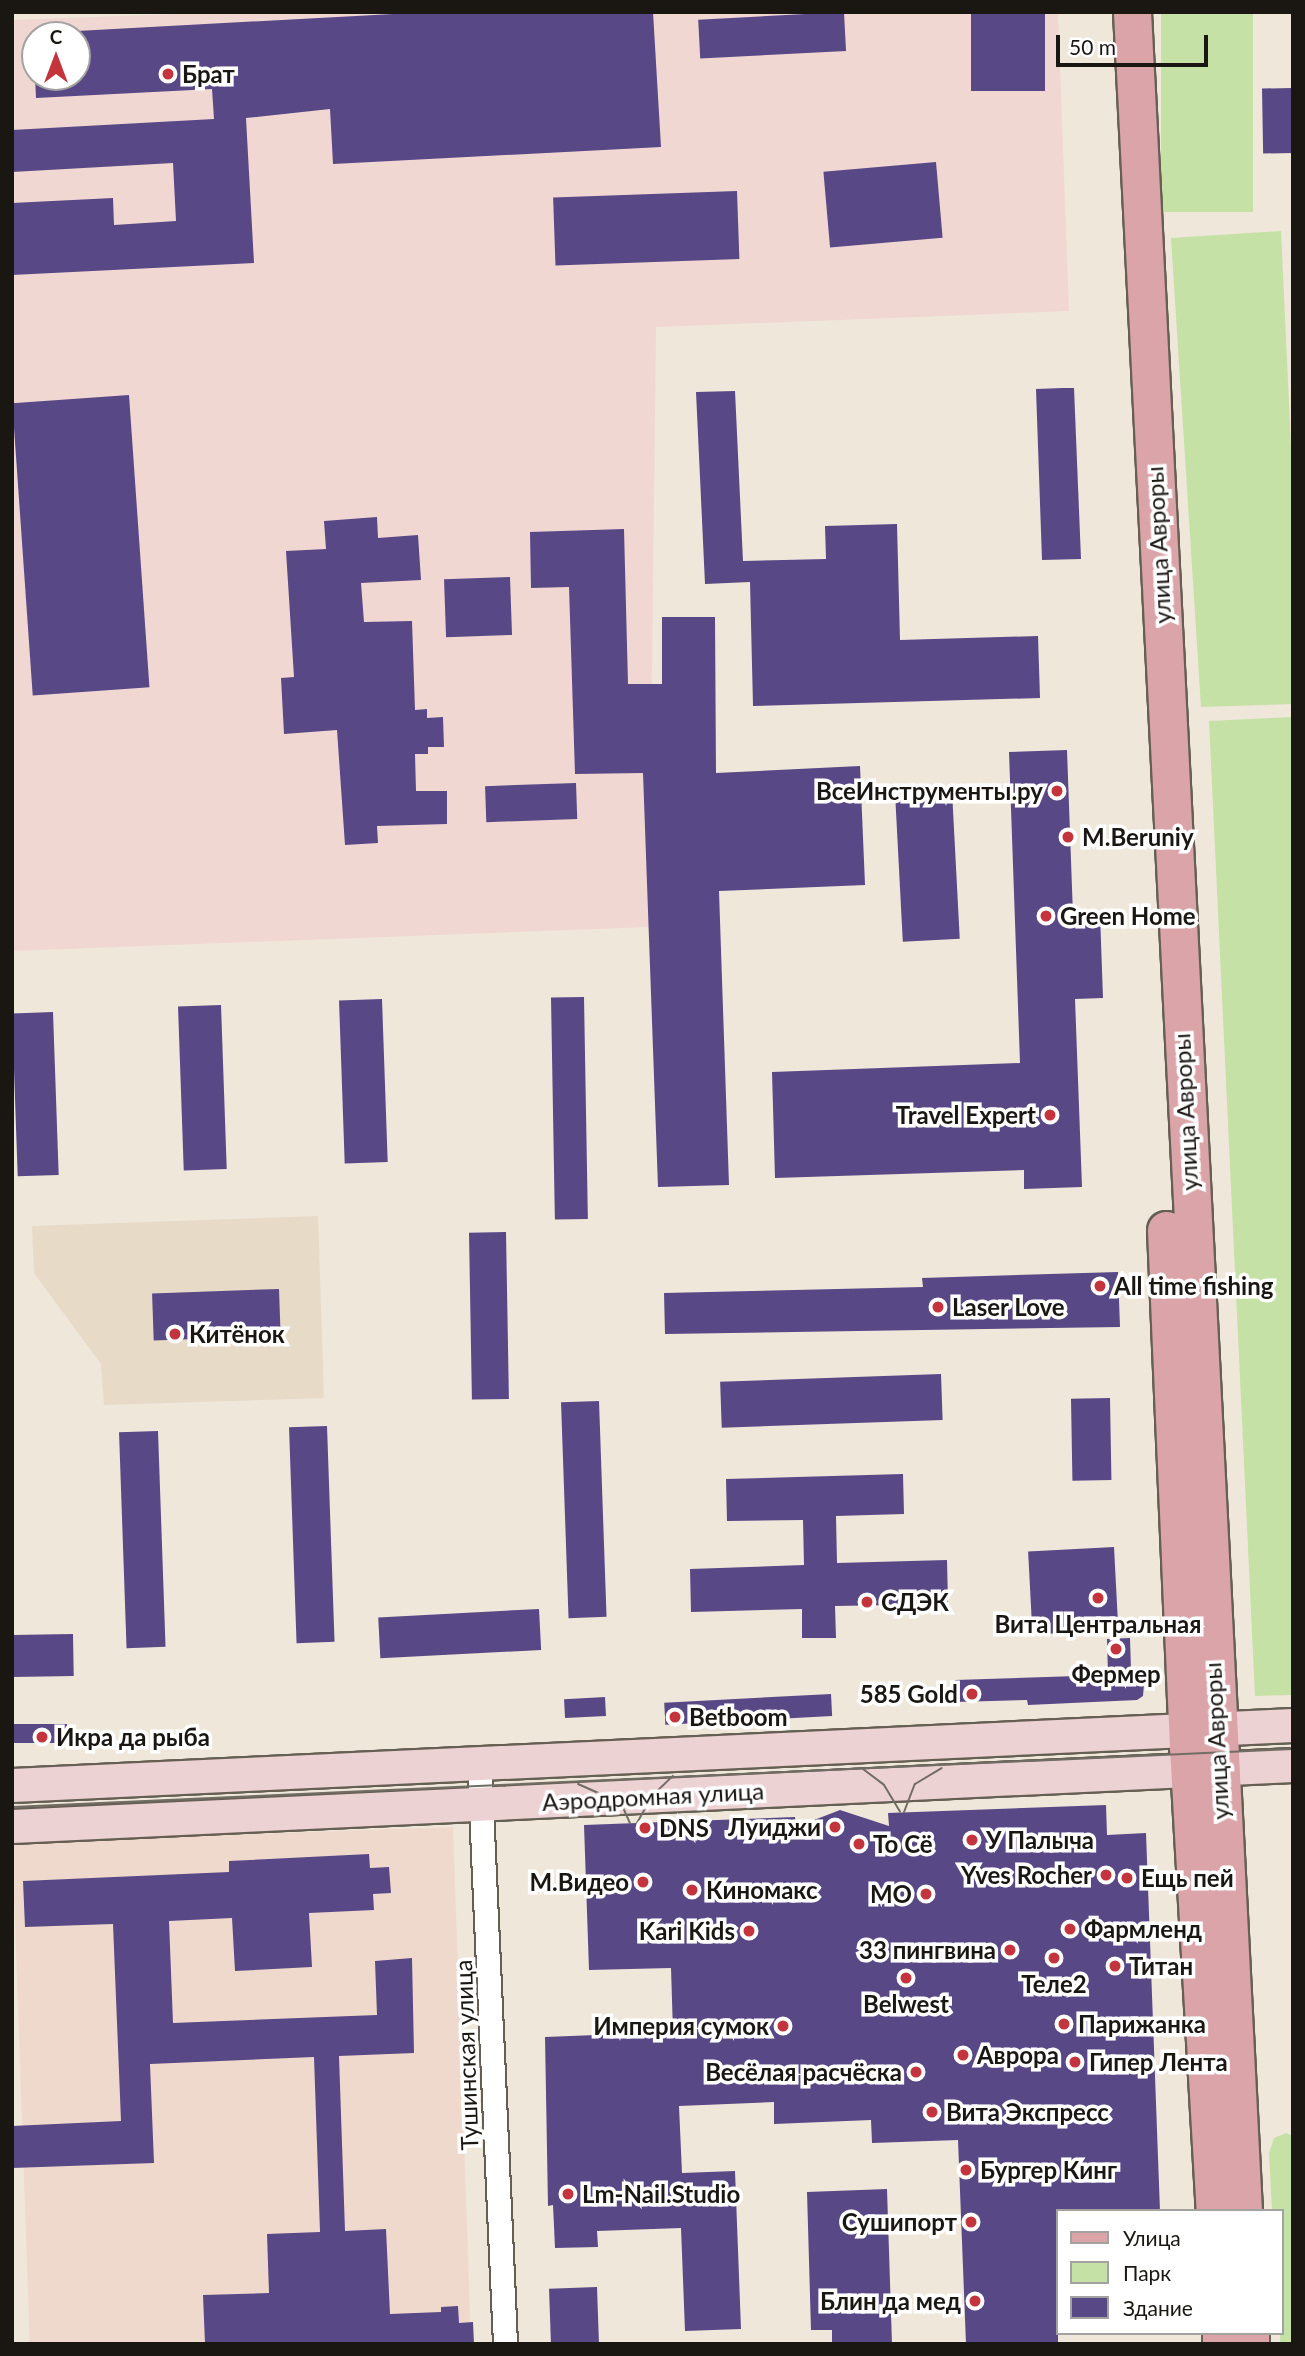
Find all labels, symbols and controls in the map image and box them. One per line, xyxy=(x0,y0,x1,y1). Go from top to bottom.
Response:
north arrow xyxy=(21,21,91,91)
scale bar xyxy=(1060,21,1212,65)
text: С xyxy=(50,25,62,48)
text: 50 m xyxy=(1069,34,1116,59)
place label: Брат xyxy=(182,60,235,88)
marker: Брат xyxy=(160,66,176,82)
street label: улица Авроры xyxy=(1139,466,1177,624)
place label: ВсеИнструменты.ру xyxy=(816,777,1043,805)
marker: ВсеИнструменты.ру xyxy=(1049,783,1065,799)
place label: M.Beruniy xyxy=(1082,823,1194,851)
marker: M.Beruniy xyxy=(1060,829,1076,845)
place label: Green Home xyxy=(1060,902,1196,930)
marker: Green Home xyxy=(1038,908,1054,924)
street label: улица Авроры xyxy=(1166,1033,1204,1191)
place label: Travel Expert xyxy=(896,1101,1036,1129)
marker: Travel Expert xyxy=(1042,1107,1058,1123)
place label: All time fishing xyxy=(1114,1272,1273,1300)
marker: All time fishing xyxy=(1092,1278,1108,1294)
place label: Laser Love xyxy=(952,1293,1065,1321)
marker: Laser Love xyxy=(930,1299,946,1315)
place label: Китёнок xyxy=(189,1320,285,1348)
marker: Китёнок xyxy=(167,1326,183,1342)
place label: СДЭК xyxy=(881,1588,949,1616)
marker: Вита Центральная xyxy=(1090,1590,1106,1606)
marker: СДЭК xyxy=(859,1594,875,1610)
place label: Вита Центральная xyxy=(995,1610,1201,1638)
marker: Фермер xyxy=(1108,1641,1124,1657)
place label: Фермер xyxy=(1071,1660,1161,1688)
street label: улица Авроры xyxy=(1197,1662,1235,1820)
place label: 585 Gold xyxy=(860,1680,958,1708)
marker: 585 Gold xyxy=(964,1686,980,1702)
place label: Betboom xyxy=(689,1703,788,1731)
marker: Betboom xyxy=(667,1709,683,1725)
place label: Икра да рыба xyxy=(56,1723,210,1751)
marker: Икра да рыба xyxy=(34,1729,50,1745)
street label: Аэродромная улица xyxy=(541,1776,765,1816)
place label: Луиджи xyxy=(728,1813,821,1841)
place label: DNS xyxy=(659,1814,709,1842)
marker: Луиджи xyxy=(827,1819,843,1835)
marker: DNS xyxy=(637,1820,653,1836)
place label: У Палыча xyxy=(986,1826,1094,1854)
place label: То Сё xyxy=(873,1830,933,1858)
marker: У Палыча xyxy=(964,1832,980,1848)
marker: То Сё xyxy=(851,1836,867,1852)
place label: Yves Rocher xyxy=(961,1861,1092,1889)
place label: Ещь пей xyxy=(1141,1864,1234,1892)
marker: Yves Rocher xyxy=(1098,1867,1114,1883)
place label: М.Видео xyxy=(529,1868,629,1896)
marker: Ещь пей xyxy=(1119,1870,1135,1886)
marker: М.Видео xyxy=(635,1874,651,1890)
place label: Киномакс xyxy=(706,1876,817,1904)
place label: MO xyxy=(870,1880,912,1908)
marker: Киномакс xyxy=(684,1882,700,1898)
marker: MO xyxy=(918,1886,934,1902)
place label: Фармленд xyxy=(1084,1915,1202,1943)
place label: Kari Kids xyxy=(639,1917,735,1945)
marker: Фармленд xyxy=(1062,1921,1078,1937)
marker: Kari Kids xyxy=(741,1923,757,1939)
place label: 33 пингвина xyxy=(859,1936,996,1964)
marker: 33 пингвина xyxy=(1002,1942,1018,1958)
marker: Теле2 xyxy=(1046,1950,1062,1966)
place label: Титан xyxy=(1129,1952,1193,1980)
marker: Титан xyxy=(1107,1958,1123,1974)
street label: Тушинская улица xyxy=(448,1959,484,2151)
marker: Belwest xyxy=(898,1970,914,1986)
place label: Теле2 xyxy=(1021,1970,1087,1998)
place label: Belwest xyxy=(863,1990,949,2018)
place label: Парижанка xyxy=(1078,2010,1206,2038)
place label: Империя сумок xyxy=(593,2012,769,2040)
marker: Парижанка xyxy=(1056,2016,1072,2032)
marker: Империя сумок xyxy=(775,2018,791,2034)
place label: Аврора xyxy=(977,2041,1059,2069)
marker: Аврора xyxy=(955,2047,971,2063)
place label: Гипер Лента xyxy=(1089,2048,1228,2076)
marker: Гипер Лента xyxy=(1067,2054,1083,2070)
place label: Весёлая расчёска xyxy=(705,2058,902,2086)
marker: Весёлая расчёска xyxy=(908,2064,924,2080)
place label: Вита Экспресс xyxy=(946,2098,1109,2126)
marker: Вита Экспресс xyxy=(924,2104,940,2120)
place label: Бургер Кинг xyxy=(980,2156,1117,2184)
marker: Бургер Кинг xyxy=(958,2162,974,2178)
place label: Lm-Nail.Studio xyxy=(582,2180,740,2208)
marker: Lm-Nail.Studio xyxy=(560,2186,576,2202)
place label: Сушипорт xyxy=(842,2208,957,2236)
legend xyxy=(1056,2209,1284,2335)
marker: Сушипорт xyxy=(963,2214,979,2230)
text: Улица xyxy=(1123,2225,1181,2250)
text: Парк xyxy=(1123,2260,1171,2285)
place label: Блин да мед xyxy=(820,2287,961,2315)
marker: Блин да мед xyxy=(967,2293,983,2309)
text: Здание xyxy=(1123,2295,1193,2320)

